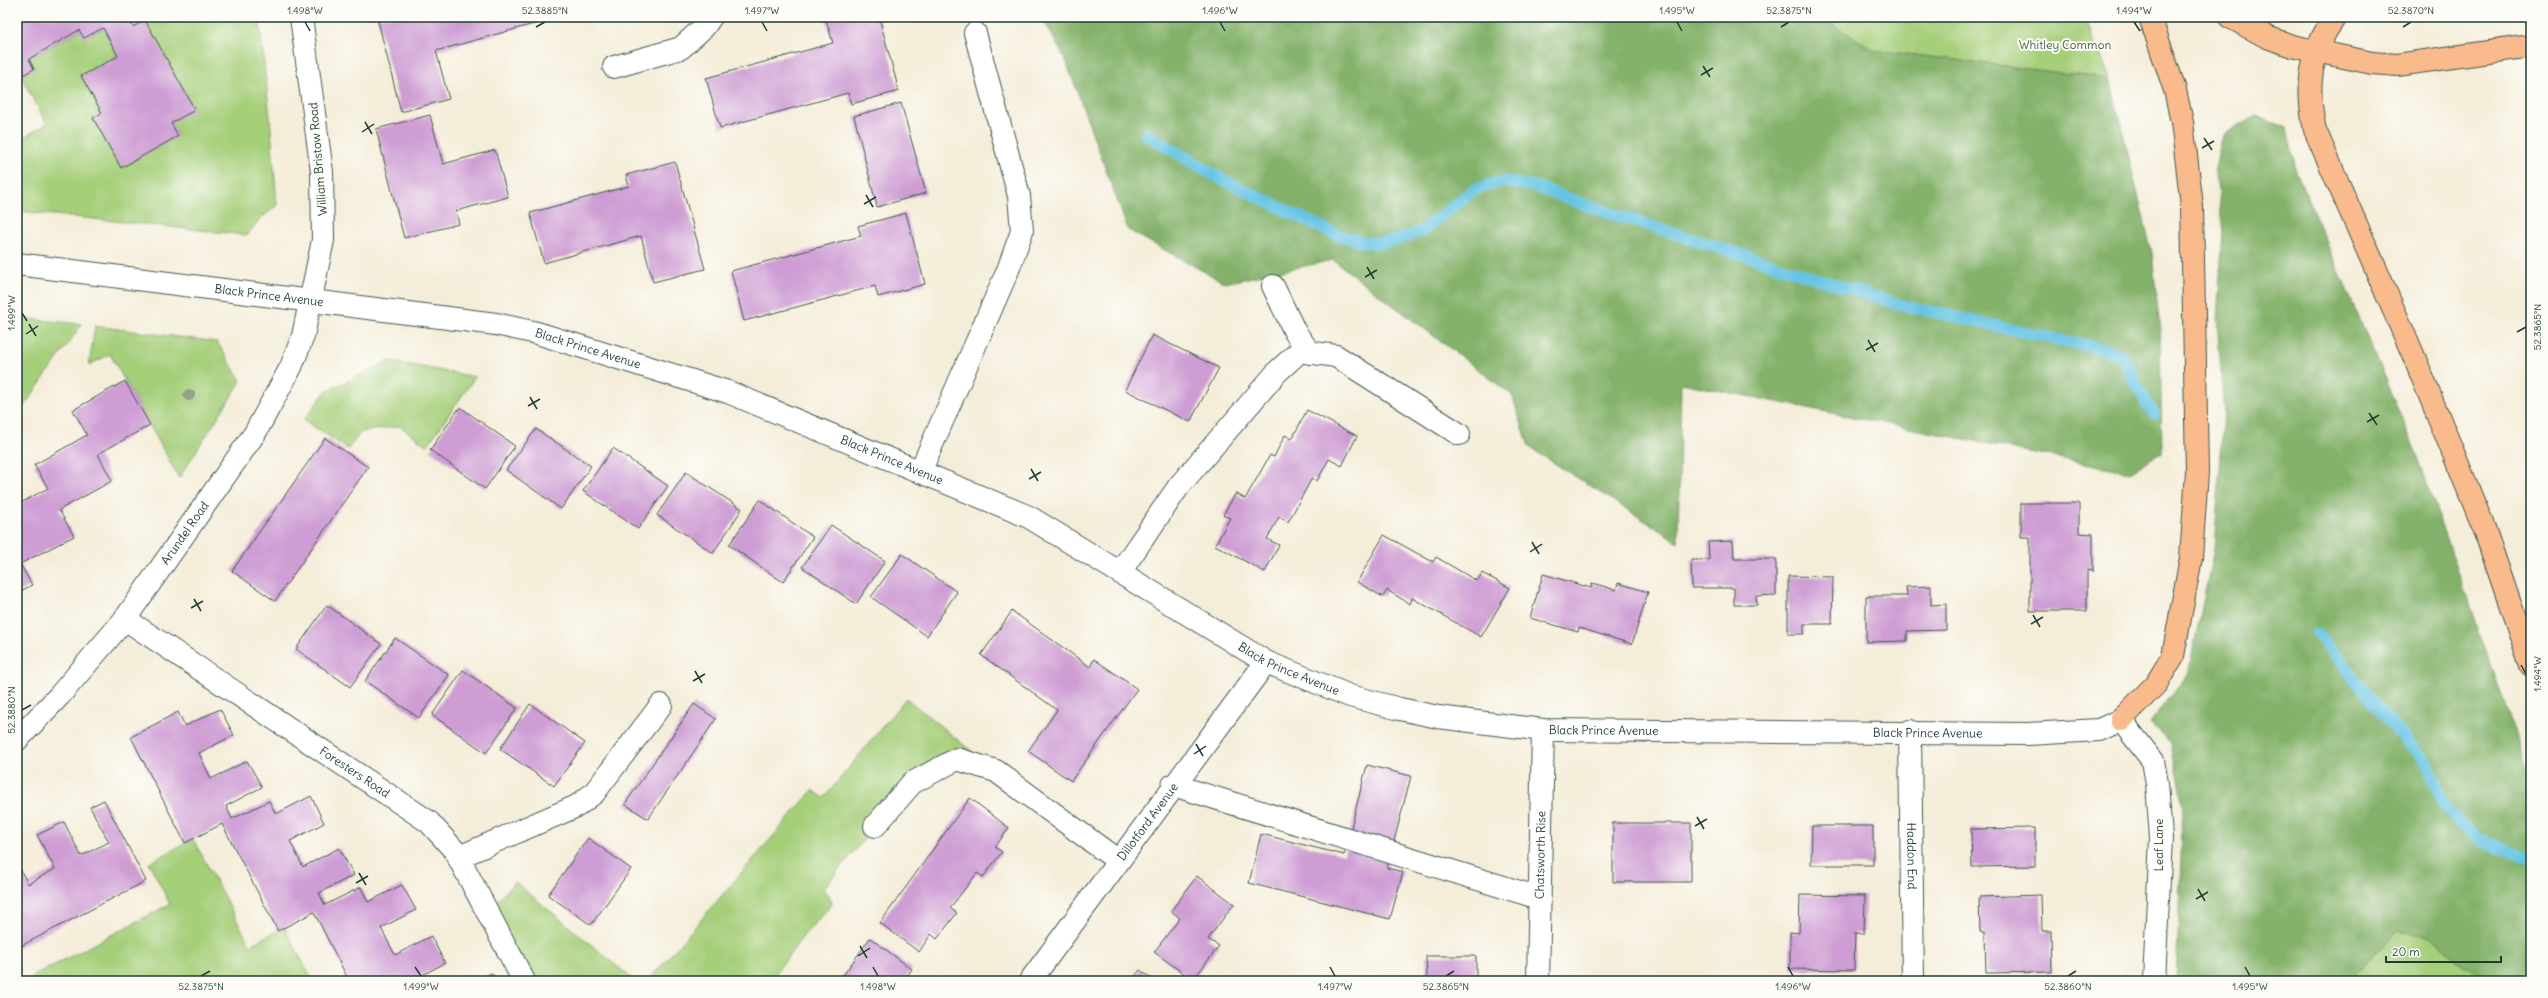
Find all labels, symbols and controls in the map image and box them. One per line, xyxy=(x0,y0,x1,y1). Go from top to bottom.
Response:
text: 1.498°W xyxy=(287,4,323,17)
text: 52.3885°N xyxy=(522,4,568,17)
text: 1.497°W xyxy=(745,4,779,17)
text: 1.496°W xyxy=(1202,4,1238,17)
text: 1.495°W xyxy=(1659,4,1695,17)
text: 52.3875°N xyxy=(1766,4,1812,17)
text: 1.494°W xyxy=(2116,4,2152,17)
text: 52.3870°N xyxy=(2388,4,2434,17)
park label: Whitley Common xyxy=(2019,37,2111,52)
street label: William Bristow Road xyxy=(305,102,330,216)
street label: Black Prince Avenue xyxy=(214,281,324,309)
text: 1.499°W xyxy=(5,295,18,331)
text: 52.3865°N xyxy=(2531,304,2544,350)
street label: Black Prince Avenue xyxy=(533,325,643,372)
street label: Black Prince Avenue xyxy=(838,432,946,488)
street label: Arundel Road xyxy=(157,498,212,567)
street label: Black Prince Avenue xyxy=(1236,639,1342,698)
text: 1.494°W xyxy=(2531,656,2544,692)
text: 52.3880°N xyxy=(5,686,18,734)
street label: Black Prince Avenue xyxy=(1549,722,1659,738)
street label: Black Prince Avenue xyxy=(1873,725,1983,741)
street label: Foresters Road xyxy=(317,743,393,801)
street label: Dillotford Avenue xyxy=(1114,780,1181,863)
street label: Chatsworth Rise xyxy=(1532,811,1548,899)
street label: Leaf Lane xyxy=(2151,819,2166,871)
street label: Haddon End xyxy=(1904,822,1920,890)
scale bar xyxy=(2386,938,2501,964)
text: 20 m xyxy=(2392,944,2420,959)
text: 52.3875°N xyxy=(178,980,224,993)
text: 1.499°W xyxy=(403,980,439,993)
text: 1.498°W xyxy=(860,980,896,993)
text: 1.497°W xyxy=(1318,980,1352,993)
text: 52.3865°N xyxy=(1423,980,1469,993)
text: 1.496°W xyxy=(1775,980,1811,993)
text: 52.3860°N xyxy=(2044,980,2092,993)
text: 1.495°W xyxy=(2232,980,2268,993)

